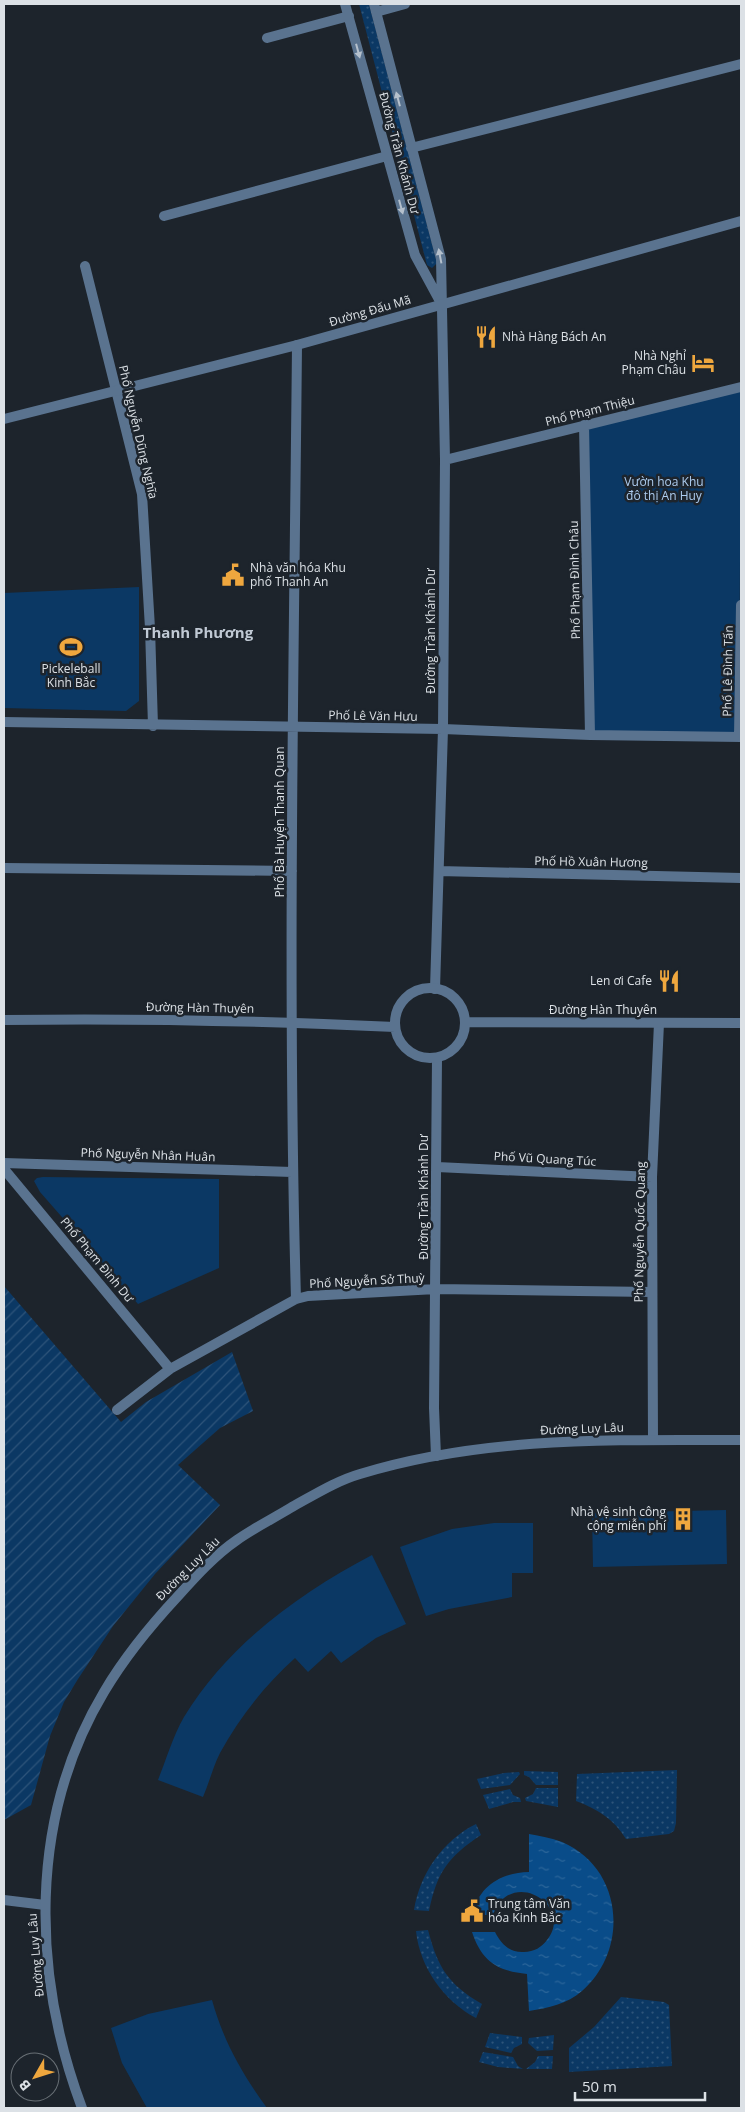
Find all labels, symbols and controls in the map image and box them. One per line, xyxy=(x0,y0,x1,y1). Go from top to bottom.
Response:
one-way arrow xyxy=(355,43,363,58)
street label: Đường Trần Khánh Dư xyxy=(375,90,424,217)
one-way arrow xyxy=(394,91,402,106)
one-way arrow xyxy=(398,200,406,215)
one-way arrow xyxy=(435,247,443,263)
street label: Đường Đấu Mã xyxy=(327,291,413,330)
restaurant icon: Nhà Hàng Bách An xyxy=(473,324,499,350)
place label: Nhà Hàng Bách An xyxy=(502,328,606,345)
place label: Nhà Nghỉ Phạm Châu xyxy=(622,347,686,378)
hotel icon: Nhà Nghỉ Phạm Châu xyxy=(690,350,716,376)
street label: Phố Nguyễn Dũng Nghĩa xyxy=(115,363,162,500)
street label: Phố Phạm Thiệu xyxy=(543,391,636,430)
park label: Vườn hoa Khu đô thị An Huy xyxy=(624,473,704,504)
street label: Phố Phạm Đình Châu xyxy=(565,520,584,640)
place label: Nhà văn hóa Khu phố Thanh An xyxy=(250,559,346,590)
public building icon: Nhà văn hóa Khu phố Thanh An xyxy=(220,562,246,588)
street label: Đường Trần Khánh Dư xyxy=(422,567,439,694)
district label: Thanh Phương xyxy=(143,622,254,642)
street label: Phố Lê Đình Tấn xyxy=(718,625,737,717)
sports icon: Pickeleball Kinh Bắc xyxy=(58,634,84,660)
place label: Pickeleball Kinh Bắc xyxy=(42,660,100,691)
street label: Phố Lê Văn Hưu xyxy=(328,706,418,725)
street label: Phố Bà Huyện Thanh Quan xyxy=(271,746,288,898)
street label: Phố Hồ Xuân Hương xyxy=(534,852,648,871)
restaurant icon: Len ơi Cafe xyxy=(656,968,682,994)
place label: Len ơi Cafe xyxy=(590,972,652,989)
street label: Đường Hàn Thuyên xyxy=(146,998,254,1017)
street label: Đường Hàn Thuyên xyxy=(549,1001,657,1018)
street label: Đường Trần Khánh Dư xyxy=(415,1133,432,1260)
street label: Phố Nguyễn Nhân Huân xyxy=(80,1144,216,1165)
street label: Phố Vũ Quang Túc xyxy=(493,1147,597,1170)
street label: Phố Nguyễn Quốc Quang xyxy=(630,1161,649,1303)
street label: Phố Phạm Đình Dư xyxy=(57,1213,139,1307)
street label: Phố Nguyễn Sở Thuỳ xyxy=(309,1269,426,1292)
street label: Đường Luy Lâu xyxy=(540,1419,624,1438)
place label: Nhà vệ sinh công cộng miễn phí xyxy=(571,1503,667,1534)
building icon: Nhà vệ sinh công cộng miễn phí xyxy=(670,1506,696,1532)
street label: Đường Luy Lâu xyxy=(152,1533,223,1604)
place label: Trung tâm Văn hóa Kinh Bắc xyxy=(488,1895,570,1926)
public building icon: Trung tâm Văn hóa Kinh Bắc xyxy=(459,1898,485,1924)
street label: Đường Luy Lâu xyxy=(23,1912,48,1998)
north arrow xyxy=(10,2052,60,2102)
scale bar xyxy=(575,2070,705,2102)
text: B xyxy=(14,2076,35,2095)
text: 50 m xyxy=(582,2076,617,2096)

